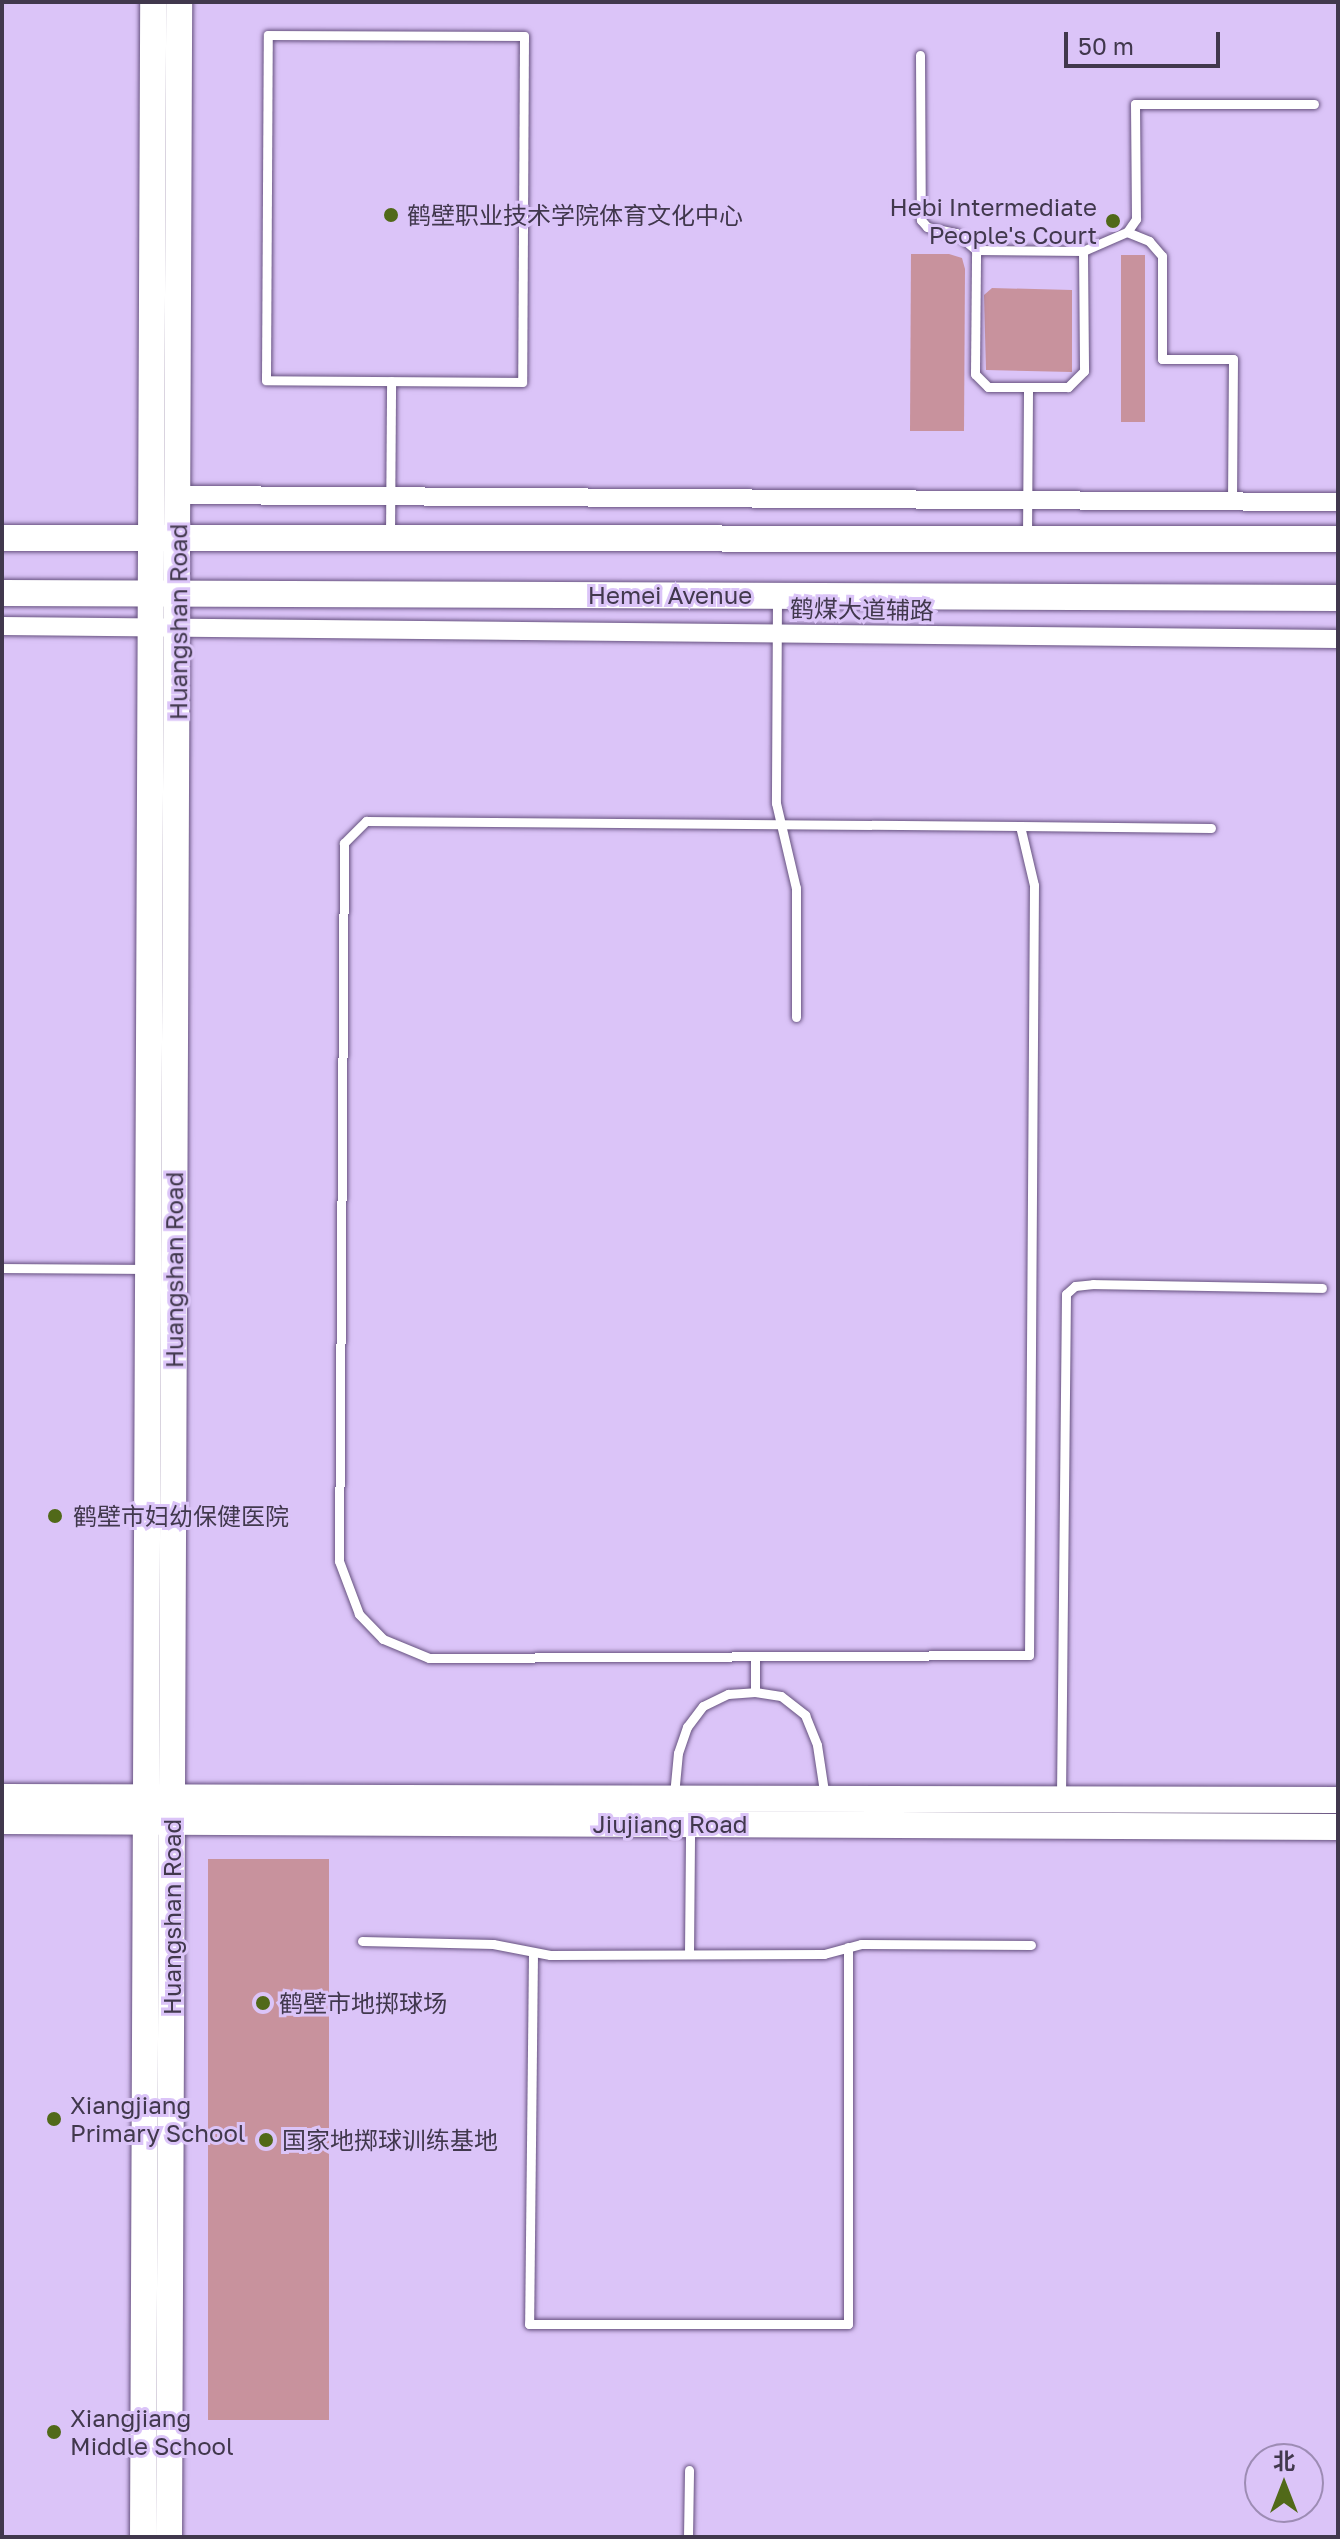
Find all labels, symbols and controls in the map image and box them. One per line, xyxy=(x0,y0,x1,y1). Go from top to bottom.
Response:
scale bar xyxy=(1068,16,1224,66)
text: 50 m xyxy=(1078,31,1134,60)
place label: Hebi Intermediate People's Court xyxy=(890,193,1097,249)
place label: 鹤壁职业技术学院体育文化中心 xyxy=(407,201,743,229)
marker: 鹤壁职业技术学院体育文化中心 xyxy=(382,206,400,224)
marker: Hebi Intermediate People's Court xyxy=(1104,212,1122,230)
street label: Huangshan Road xyxy=(164,524,192,720)
street label: Hemei Avenue xyxy=(588,581,752,609)
street label: 鹤煤大道辅路 xyxy=(790,593,934,625)
street label: Huangshan Road xyxy=(160,1172,188,1368)
place label: 鹤壁市妇幼保健医院 xyxy=(73,1502,289,1530)
marker: 鹤壁市妇幼保健医院 xyxy=(44,1505,66,1527)
street label: Jiujiang Road xyxy=(592,1810,748,1838)
street label: Huangshan Road xyxy=(158,1819,186,2015)
place label: 鹤壁市地掷球场 xyxy=(279,1989,447,2017)
marker: 鹤壁市地掷球场 xyxy=(254,1994,272,2012)
place label: Xiangjiang Primary School xyxy=(70,2091,246,2147)
marker: Xiangjiang Primary School xyxy=(45,2110,63,2128)
place label: 国家地掷球训练基地 xyxy=(282,2126,498,2154)
marker: 国家地掷球训练基地 xyxy=(257,2131,275,2149)
place label: Xiangjiang Middle School xyxy=(70,2404,234,2460)
marker: Xiangjiang Middle School xyxy=(45,2423,63,2441)
north arrow xyxy=(1244,2443,1324,2523)
text: 北 xyxy=(1273,2447,1295,2474)

